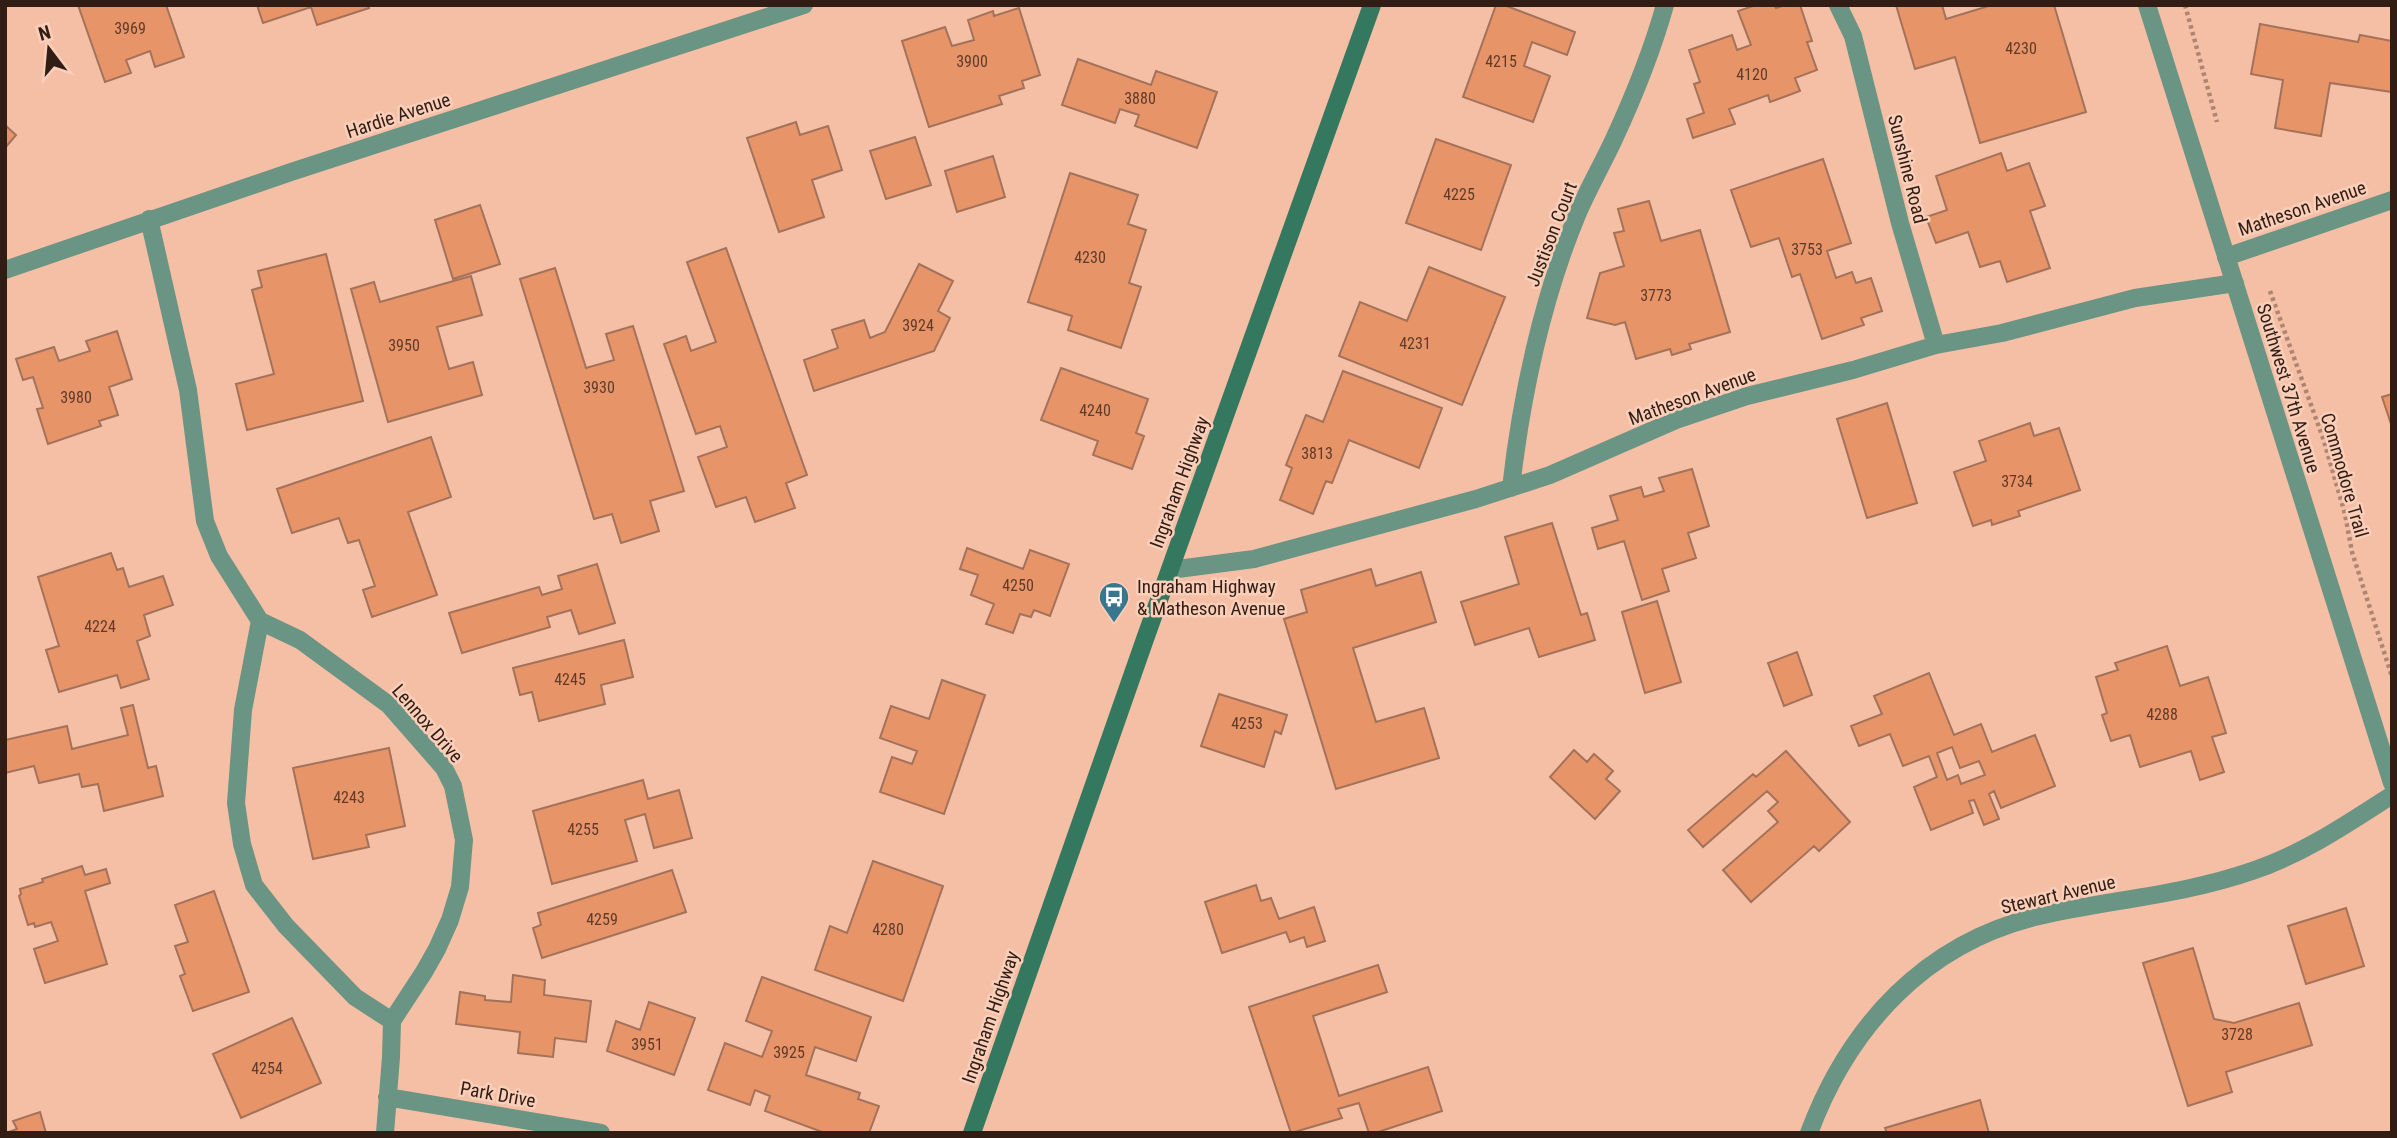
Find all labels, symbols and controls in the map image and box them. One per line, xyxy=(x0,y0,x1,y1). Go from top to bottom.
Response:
north arrow xyxy=(14,14,84,84)
house number: 3969 xyxy=(114,19,146,38)
text: N xyxy=(36,20,53,46)
house number: 4230 xyxy=(2005,39,2037,58)
house number: 3900 xyxy=(956,52,988,71)
house number: 4215 xyxy=(1485,52,1517,71)
house number: 4120 xyxy=(1736,65,1768,84)
street label: Hardie Avenue xyxy=(343,88,453,143)
house number: 3880 xyxy=(1124,89,1156,108)
street label: Sunshine Road xyxy=(1883,112,1932,226)
street label: Matheson Avenue xyxy=(2235,176,2369,241)
street label: Justison Court xyxy=(1521,179,1582,290)
house number: 4225 xyxy=(1443,185,1475,204)
house number: 3753 xyxy=(1791,240,1823,259)
house number: 4230 xyxy=(1074,248,1106,267)
house number: 3773 xyxy=(1640,286,1672,305)
street label: Southwest 37th Avenue xyxy=(2252,301,2325,476)
house number: 3924 xyxy=(902,316,934,335)
house number: 4231 xyxy=(1399,334,1431,353)
house number: 3950 xyxy=(388,336,420,355)
street label: Matheson Avenue xyxy=(1625,363,1759,430)
house number: 3930 xyxy=(583,378,615,397)
house number: 3980 xyxy=(60,388,92,407)
house number: 4240 xyxy=(1079,401,1111,420)
street label: Commodore Trail xyxy=(2316,410,2373,540)
street label: Ingraham Highway xyxy=(1145,413,1214,551)
house number: 3813 xyxy=(1301,444,1333,463)
house number: 3734 xyxy=(2001,472,2033,491)
place label: Ingraham Highway & Matheson Avenue xyxy=(1137,575,1285,620)
house number: 4250 xyxy=(1002,576,1034,595)
bus stop icon: Ingraham Highway & Matheson Avenue xyxy=(1097,580,1131,624)
house number: 4224 xyxy=(84,617,116,636)
house number: 4245 xyxy=(554,670,586,689)
street label: Lennox Drive xyxy=(387,679,468,767)
house number: 4288 xyxy=(2146,705,2178,724)
house number: 4253 xyxy=(1231,714,1263,733)
house number: 4243 xyxy=(333,788,365,807)
house number: 4255 xyxy=(567,820,599,839)
street label: Stewart Avenue xyxy=(1999,870,2118,919)
house number: 4259 xyxy=(586,910,618,929)
house number: 4280 xyxy=(872,920,904,939)
street label: Ingraham Highway xyxy=(957,948,1024,1086)
house number: 3728 xyxy=(2221,1025,2253,1044)
house number: 3951 xyxy=(631,1035,663,1054)
house number: 3925 xyxy=(773,1043,805,1062)
house number: 4254 xyxy=(251,1059,283,1078)
street label: Park Drive xyxy=(458,1077,537,1112)

